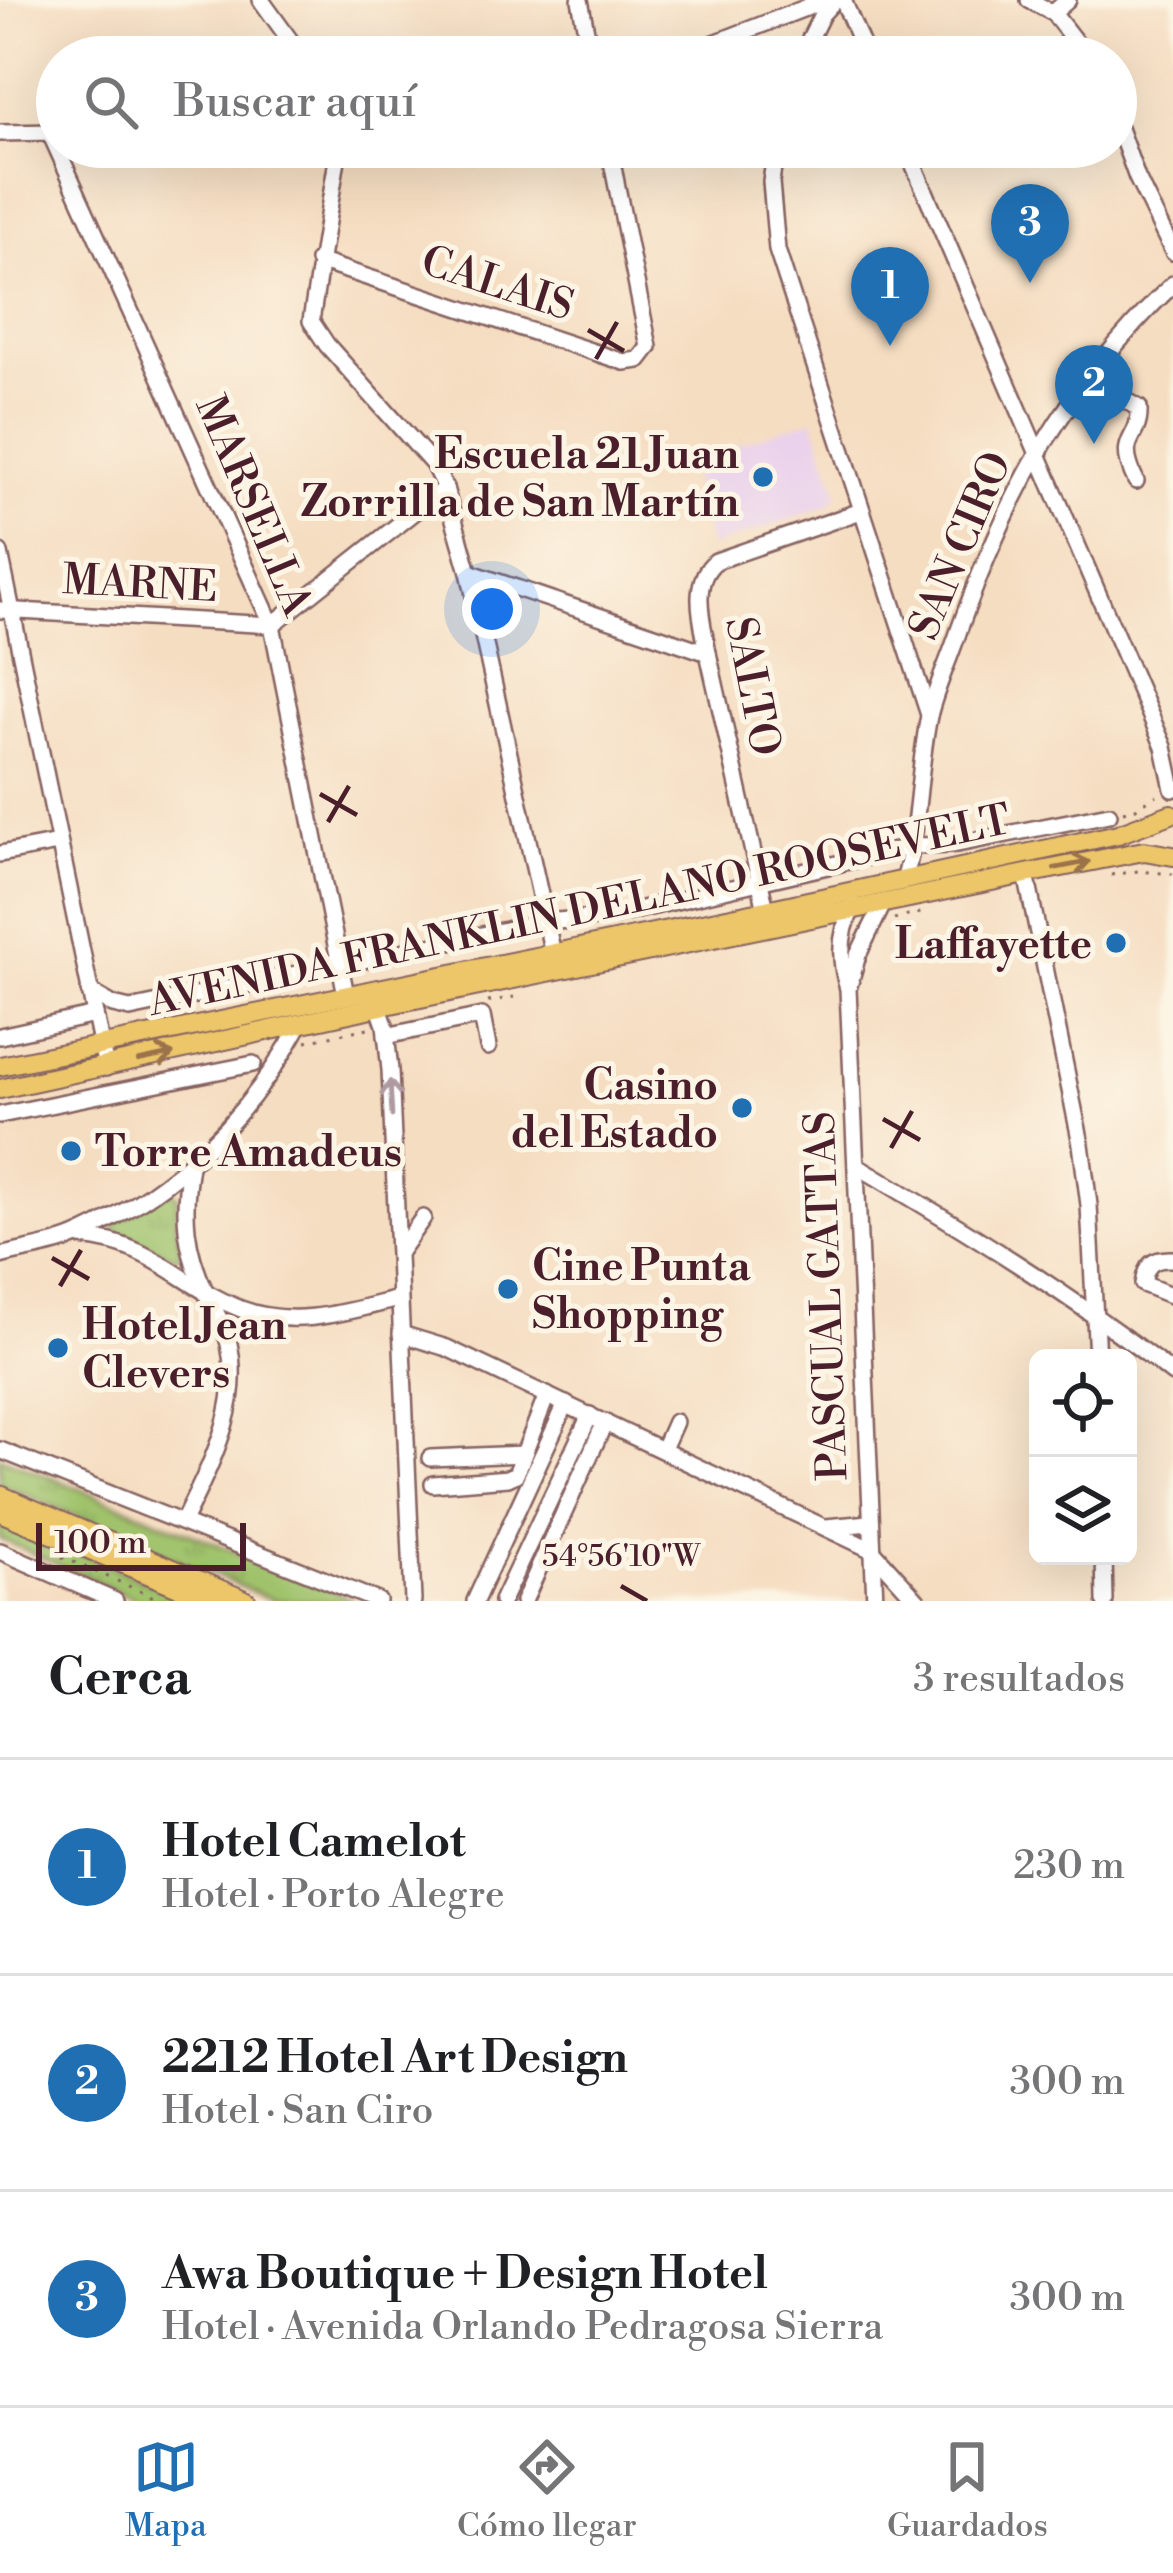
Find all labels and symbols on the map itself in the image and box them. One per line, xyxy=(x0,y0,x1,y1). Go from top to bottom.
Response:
pin: 3 xyxy=(991,184,1069,283)
street label: CALAIS xyxy=(414,235,580,334)
pin: 1 xyxy=(851,247,929,346)
pin: 2 xyxy=(1055,345,1133,444)
street label: MARSELLA xyxy=(183,388,323,625)
place label: Escuela 21 Juan Zorrilla de San Martín xyxy=(301,429,739,530)
street label: SAN CIRO xyxy=(898,444,1024,648)
marker: Escuela 21 Juan Zorrilla de San Martín xyxy=(750,464,776,490)
street label: MARNE xyxy=(61,554,219,615)
your location xyxy=(462,579,522,639)
street label: SALTO xyxy=(712,613,791,760)
street label: AVENIDA FRANKLIN DELANO ROOSEVELT xyxy=(143,794,1015,1029)
one-way arrow xyxy=(1052,853,1091,876)
place label: Laffayette xyxy=(895,919,1092,972)
marker: Laffayette xyxy=(1103,930,1129,956)
one-way arrow xyxy=(136,1045,174,1068)
place label: Casino del Estado xyxy=(511,1060,718,1161)
one-way arrow xyxy=(379,1079,402,1118)
marker: Casino del Estado xyxy=(729,1095,755,1121)
street label: PASCUAL GATTAS xyxy=(795,1110,860,1481)
place label: Torre Amadeus xyxy=(95,1127,402,1180)
marker: Torre Amadeus xyxy=(58,1138,84,1164)
place label: Cine Punta Shopping xyxy=(532,1241,751,1342)
marker: Cine Punta Shopping xyxy=(495,1276,521,1302)
place label: Hotel Jean Clevers xyxy=(82,1300,287,1401)
marker: Hotel Jean Clevers xyxy=(45,1335,71,1361)
scale bar xyxy=(36,1517,246,1570)
text: 54°56'10"W xyxy=(542,1538,701,1576)

